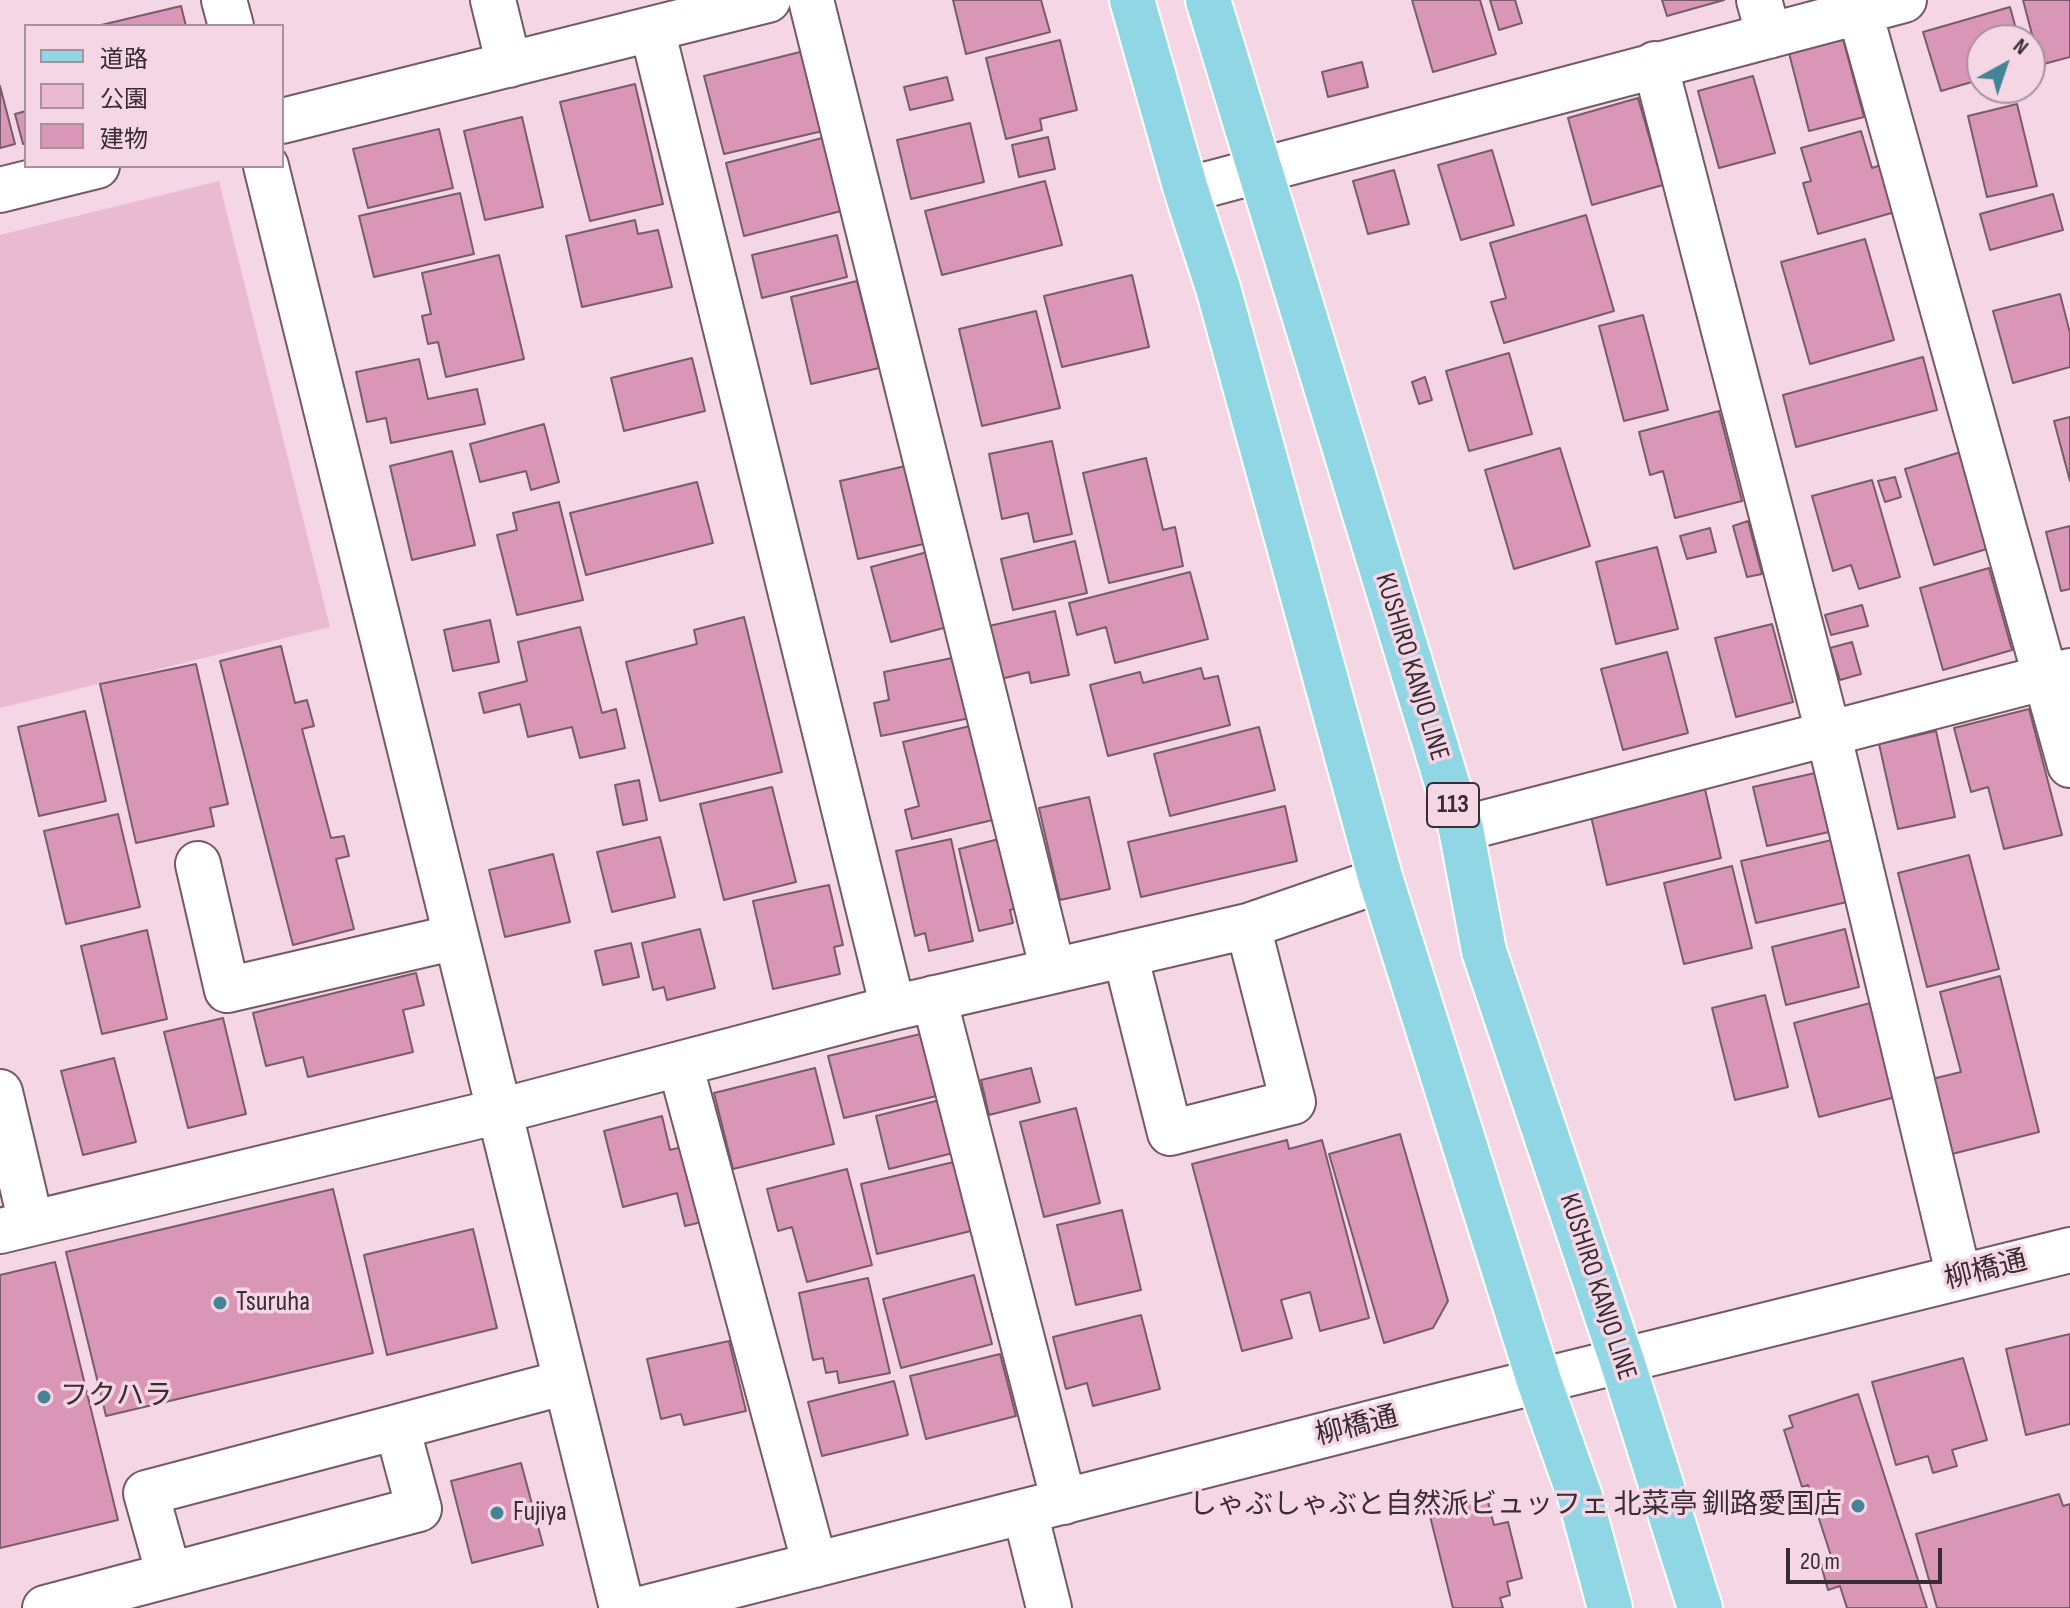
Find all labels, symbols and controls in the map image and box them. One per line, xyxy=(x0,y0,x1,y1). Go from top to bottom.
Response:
legend xyxy=(24,24,284,168)
north arrow xyxy=(1966,24,2046,104)
text: N xyxy=(2007,33,2034,61)
text: 道路 xyxy=(100,45,148,74)
text: 公園 xyxy=(100,85,148,114)
text: 建物 xyxy=(100,125,148,154)
street label: KUSHIRO KANJO LINE xyxy=(1367,569,1455,765)
road number: 113 xyxy=(1427,783,1479,827)
street label: KUSHIRO KANJO LINE xyxy=(1551,1189,1643,1385)
street label: 柳橋通 xyxy=(1941,1245,2031,1297)
place label: Tsuruha xyxy=(236,1286,310,1320)
marker: Tsuruha xyxy=(211,1294,229,1312)
place label: フクハラ xyxy=(60,1380,172,1414)
marker: フクハラ xyxy=(35,1388,53,1406)
street label: 柳橋通 xyxy=(1312,1401,1402,1453)
place label: しゃぶしゃぶと自然派ビュッフェ 北菜亭 釧路愛国店 xyxy=(1189,1489,1842,1523)
place label: Fujiya xyxy=(513,1496,567,1530)
marker: しゃぶしゃぶと自然派ビュッフェ 北菜亭 釧路愛国店 xyxy=(1849,1497,1867,1515)
marker: Fujiya xyxy=(488,1504,506,1522)
scale bar xyxy=(1790,1532,1946,1582)
text: 20 m xyxy=(1800,1547,1840,1576)

